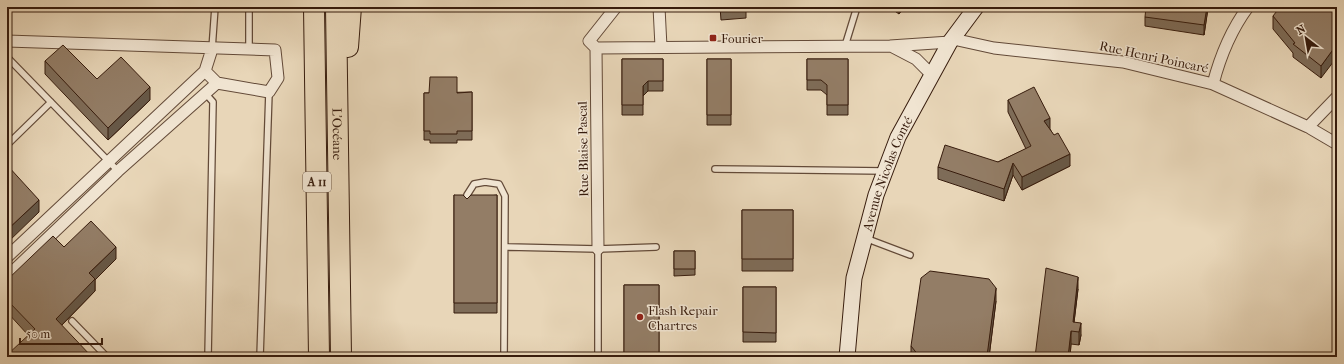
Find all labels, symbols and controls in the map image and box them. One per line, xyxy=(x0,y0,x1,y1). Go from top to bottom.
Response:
north arrow xyxy=(1286,18,1326,58)
text: N xyxy=(1294,22,1309,38)
place label: Fourier xyxy=(721,31,763,46)
marker: Fourier xyxy=(708,33,718,43)
street label: Rue Henri Poincaré xyxy=(1098,38,1210,76)
street label: Rue Blaise Pascal xyxy=(575,101,591,197)
street label: L’Océane xyxy=(330,108,346,161)
street label: Avenue Nicolas Conté xyxy=(859,113,916,234)
road number: A 11 xyxy=(303,172,331,192)
place label: Flash Repair Chartres xyxy=(648,303,718,333)
marker: Flash Repair Chartres xyxy=(635,312,645,322)
scale bar xyxy=(20,320,102,346)
text: 50 m xyxy=(26,327,50,341)

